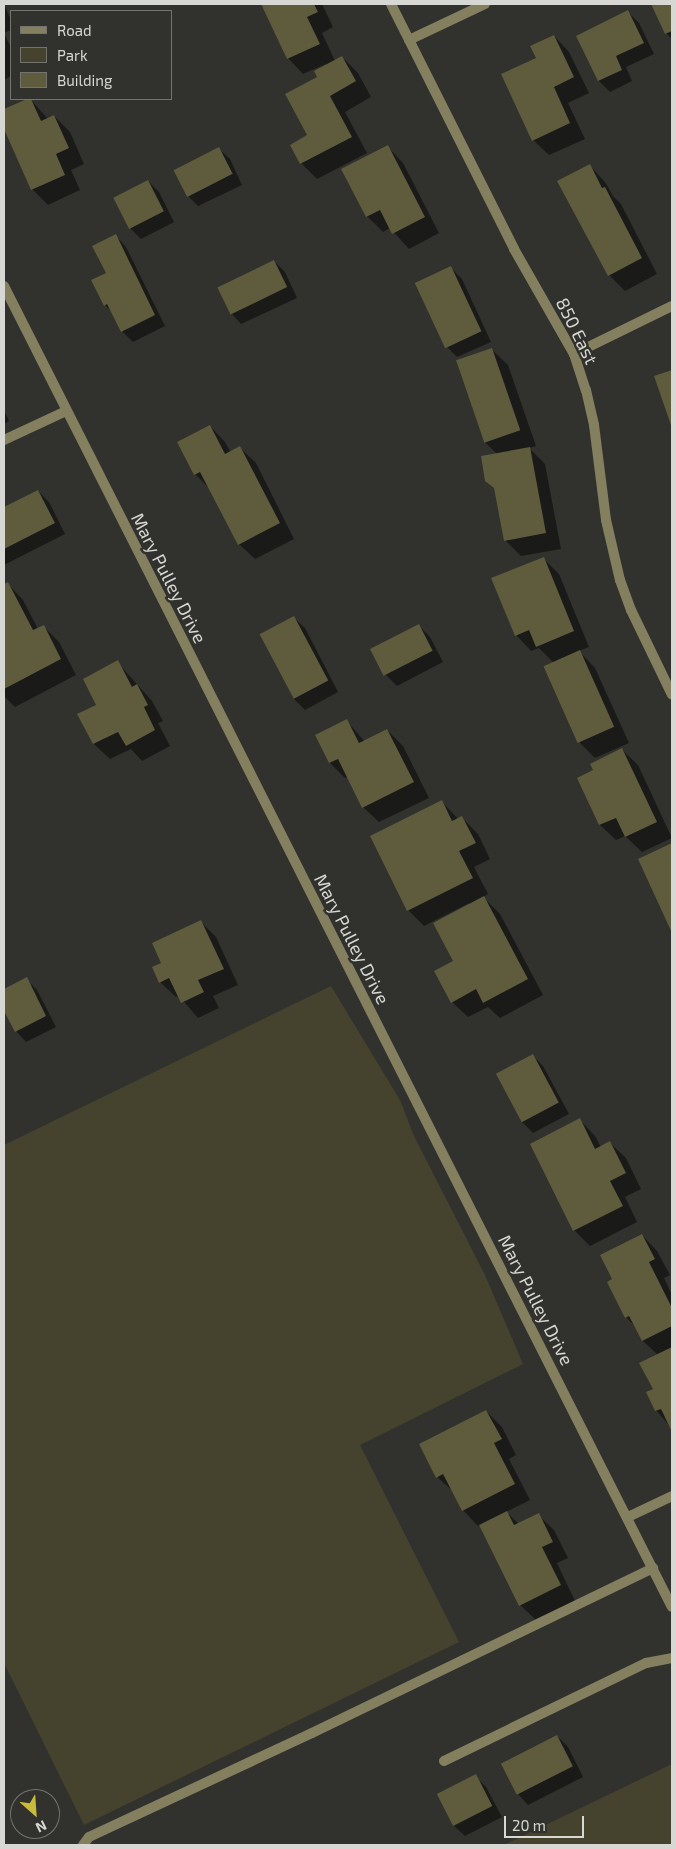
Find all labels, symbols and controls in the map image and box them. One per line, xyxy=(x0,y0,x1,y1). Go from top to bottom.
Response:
legend xyxy=(10,10,172,100)
text: Road xyxy=(57,21,92,39)
text: Park xyxy=(57,46,88,64)
text: Building xyxy=(57,71,112,89)
street label: 850 East xyxy=(552,294,602,368)
street label: Mary Pulley Drive xyxy=(127,509,211,647)
street label: Mary Pulley Drive xyxy=(310,870,394,1008)
street label: Mary Pulley Drive xyxy=(494,1231,578,1369)
north arrow xyxy=(10,1789,60,1839)
scale bar xyxy=(506,1806,586,1838)
text: 20 m xyxy=(512,1816,546,1834)
text: N xyxy=(33,1817,50,1837)

